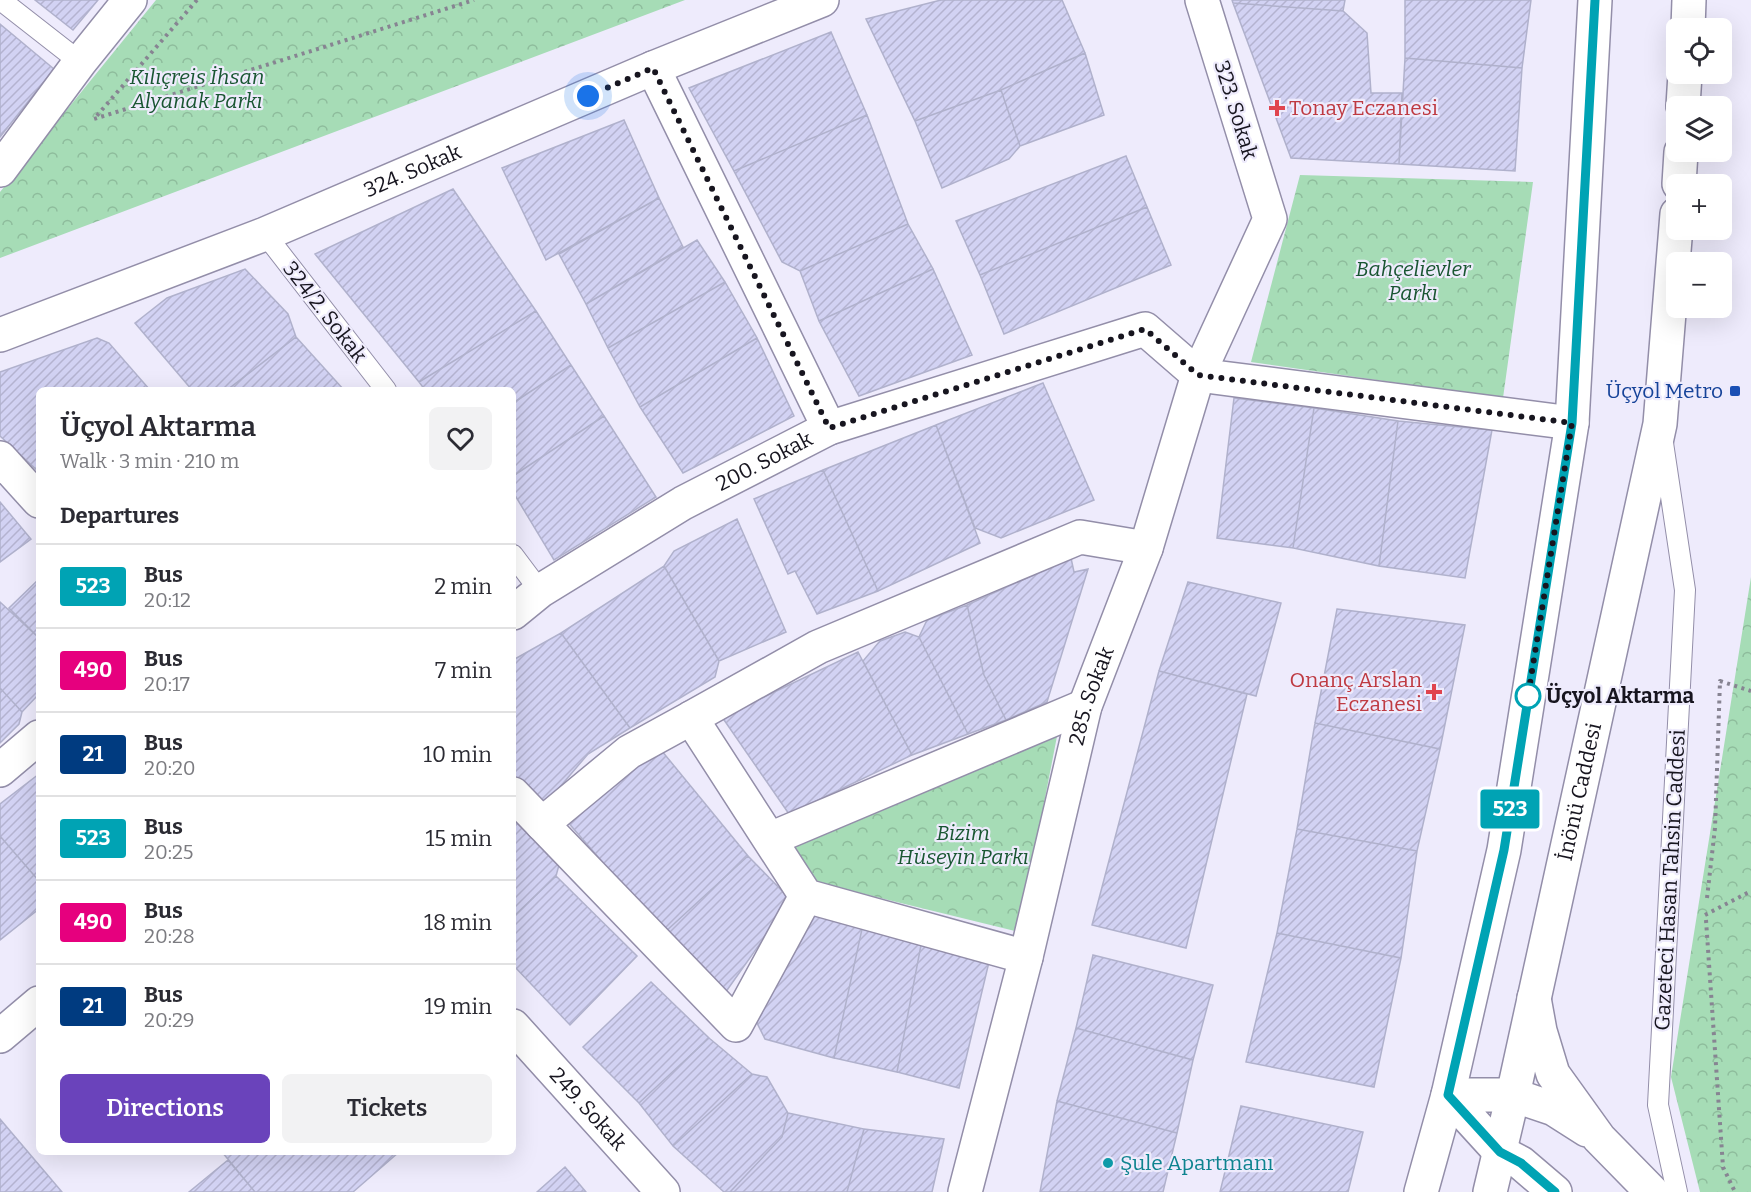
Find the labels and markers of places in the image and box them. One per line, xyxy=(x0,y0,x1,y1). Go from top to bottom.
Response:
place label: Tonay Eczanesi xyxy=(1289,95,1438,121)
marker: Tonay Eczanesi xyxy=(1270,101,1284,115)
place label: Üçyol Metro xyxy=(1606,378,1723,404)
marker: Üçyol Metro xyxy=(1728,384,1742,398)
place label: Onanç Arslan Eczanesi xyxy=(1290,667,1422,717)
place label: Üçyol Aktarma xyxy=(1546,682,1695,709)
marker: Üçyol Aktarma xyxy=(1515,683,1541,709)
marker: Onanç Arslan Eczanesi xyxy=(1427,685,1441,699)
place label: Şule Apartmanı xyxy=(1120,1150,1273,1176)
marker: Şule Apartmanı xyxy=(1101,1156,1115,1170)

